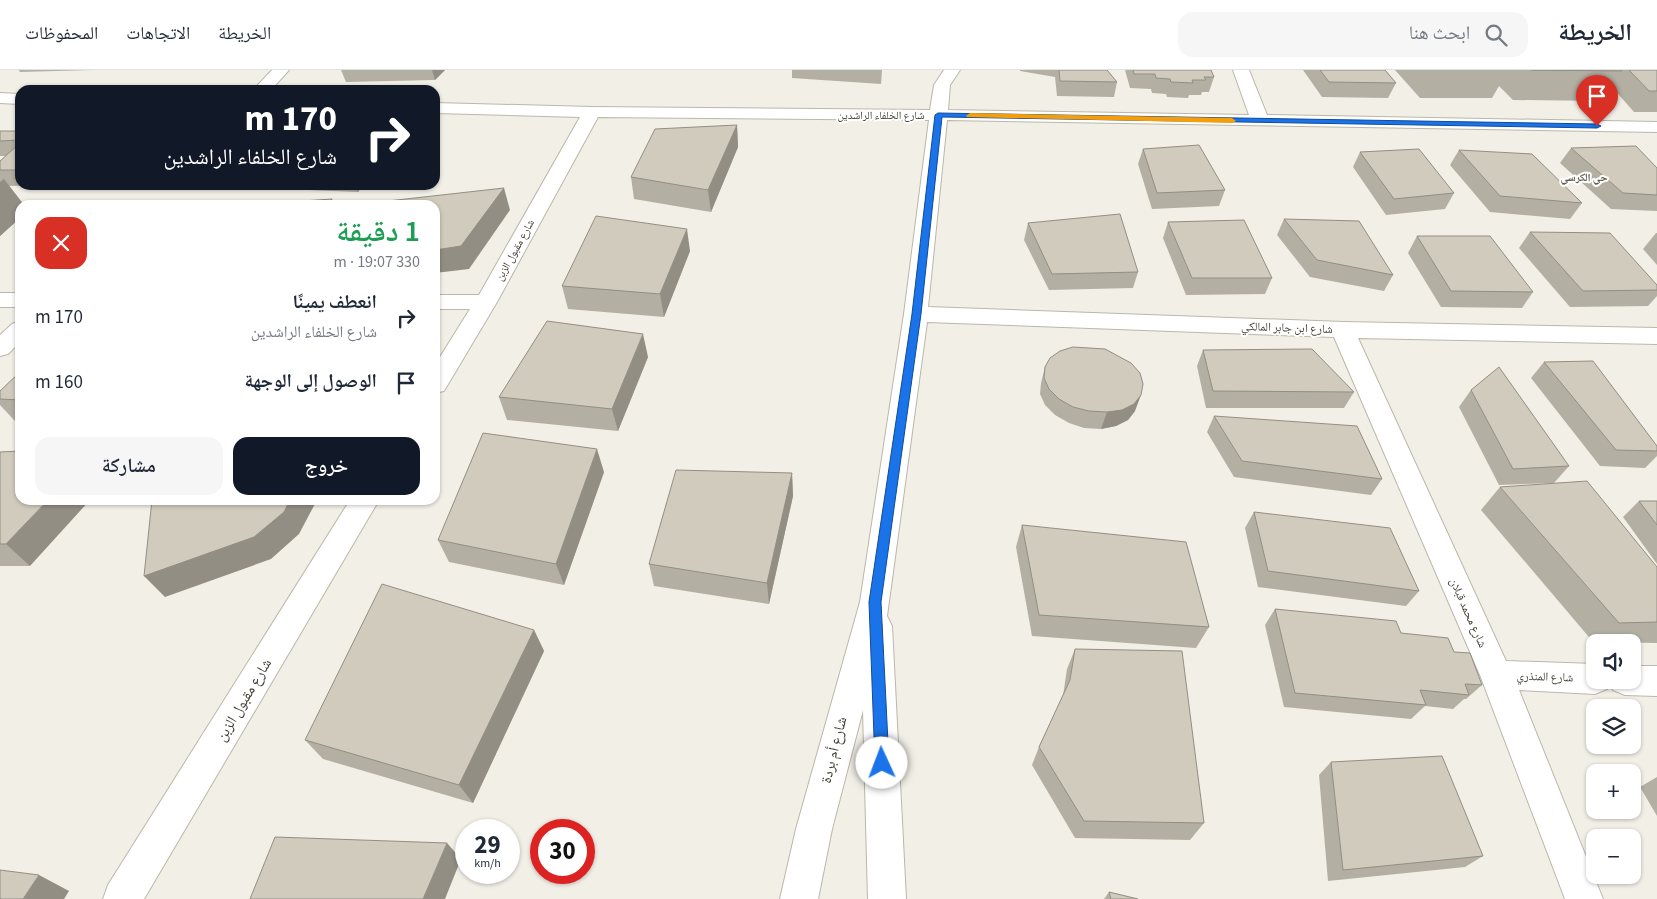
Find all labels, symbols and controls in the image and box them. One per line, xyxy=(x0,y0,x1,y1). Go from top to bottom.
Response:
search box xyxy=(1178,12,1528,57)
text: الخريطة xyxy=(1558,15,1632,50)
text: ابحث هنا xyxy=(1409,20,1470,47)
text: المحفوظات xyxy=(25,21,98,46)
text: الاتجاهات xyxy=(126,21,190,46)
text: الخريطة xyxy=(218,21,271,46)
icon: search xyxy=(1482,21,1510,49)
pin xyxy=(1576,75,1618,126)
icon: arrive xyxy=(1583,82,1611,110)
text: 170 m xyxy=(245,94,337,144)
icon: right xyxy=(355,105,420,170)
street label: شارع الخلفاء الراشدين xyxy=(838,108,924,123)
text: شارع الخلفاء الراشدين xyxy=(163,141,337,173)
district label: حي الكرسي xyxy=(1560,170,1608,185)
text: 1 دقيقة xyxy=(336,210,420,253)
street label: شارع مقبول الزبن xyxy=(492,216,538,284)
button: close xyxy=(35,217,87,269)
text: 330 m · 19:07 xyxy=(333,251,420,273)
text: انعطف يمينًا xyxy=(293,289,377,316)
text: 170 m xyxy=(35,304,83,331)
icon: right xyxy=(392,304,420,332)
street label: شارع ابن جابر المالكي xyxy=(1241,318,1333,339)
text: شارع الخلفاء الراشدين xyxy=(251,321,377,343)
text: الوصول إلى الوجهة xyxy=(244,368,377,395)
text: 160 m xyxy=(35,369,83,396)
icon: arrive xyxy=(392,369,420,397)
button: مشاركة xyxy=(35,437,223,495)
button: خروج xyxy=(233,437,420,495)
street label: شارع محمد قبلان xyxy=(1445,575,1491,651)
map controls xyxy=(1586,634,1641,884)
button: sound xyxy=(1586,634,1641,689)
street label: شارع مقبول الزبن xyxy=(211,655,277,745)
street label: شارع المنذري xyxy=(1516,668,1574,688)
button: layers xyxy=(1586,699,1641,754)
street label: شارع أم بردة xyxy=(816,714,852,785)
position arrow xyxy=(855,736,907,788)
button: + xyxy=(1586,764,1641,819)
speed limit sign: 30 xyxy=(530,819,595,884)
text: 29 xyxy=(474,827,501,863)
button: − xyxy=(1586,829,1641,884)
text: km/h xyxy=(474,855,501,872)

